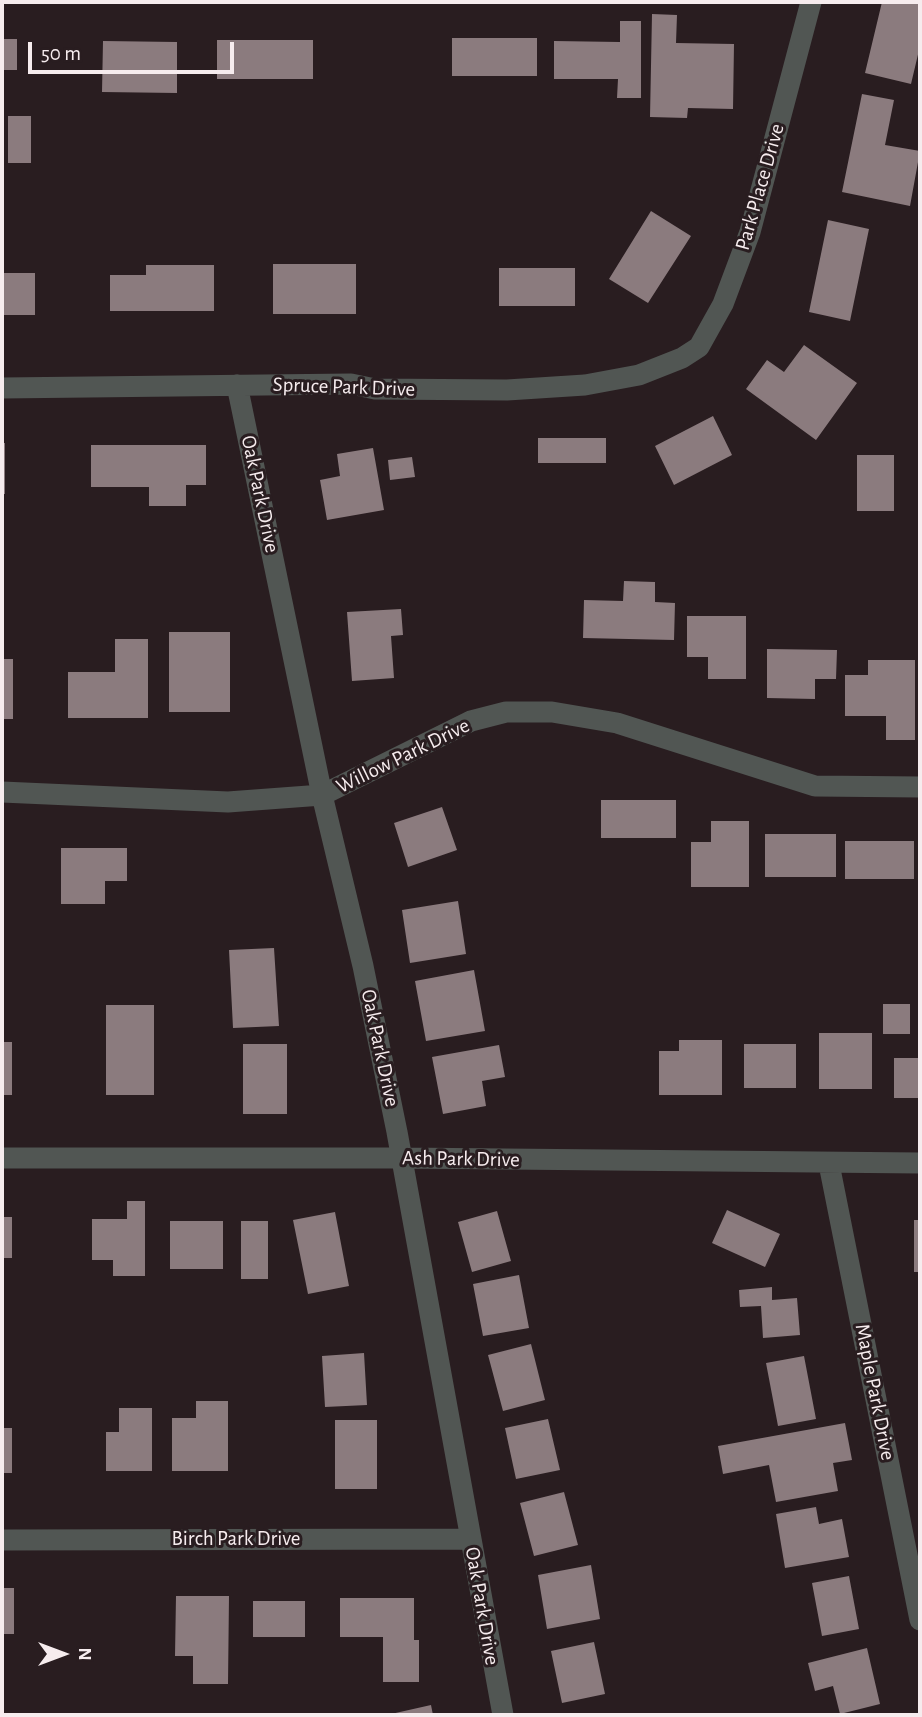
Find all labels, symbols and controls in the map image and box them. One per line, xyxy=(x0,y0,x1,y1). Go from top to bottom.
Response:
scale bar xyxy=(32,28,238,72)
text: 50 m xyxy=(41,43,81,64)
street label: Park Place Drive xyxy=(730,121,790,253)
street label: Spruce Park Drive xyxy=(272,372,416,402)
street label: Oak Park Drive xyxy=(235,433,285,555)
street label: Willow Park Drive xyxy=(332,713,474,799)
street label: Oak Park Drive xyxy=(355,987,405,1109)
street label: Ash Park Drive xyxy=(402,1145,520,1173)
street label: Maple Park Drive xyxy=(849,1322,901,1462)
street label: Birch Park Drive xyxy=(172,1526,300,1552)
street label: Oak Park Drive xyxy=(459,1545,505,1667)
north arrow xyxy=(28,1619,98,1689)
text: N xyxy=(75,1647,94,1661)

